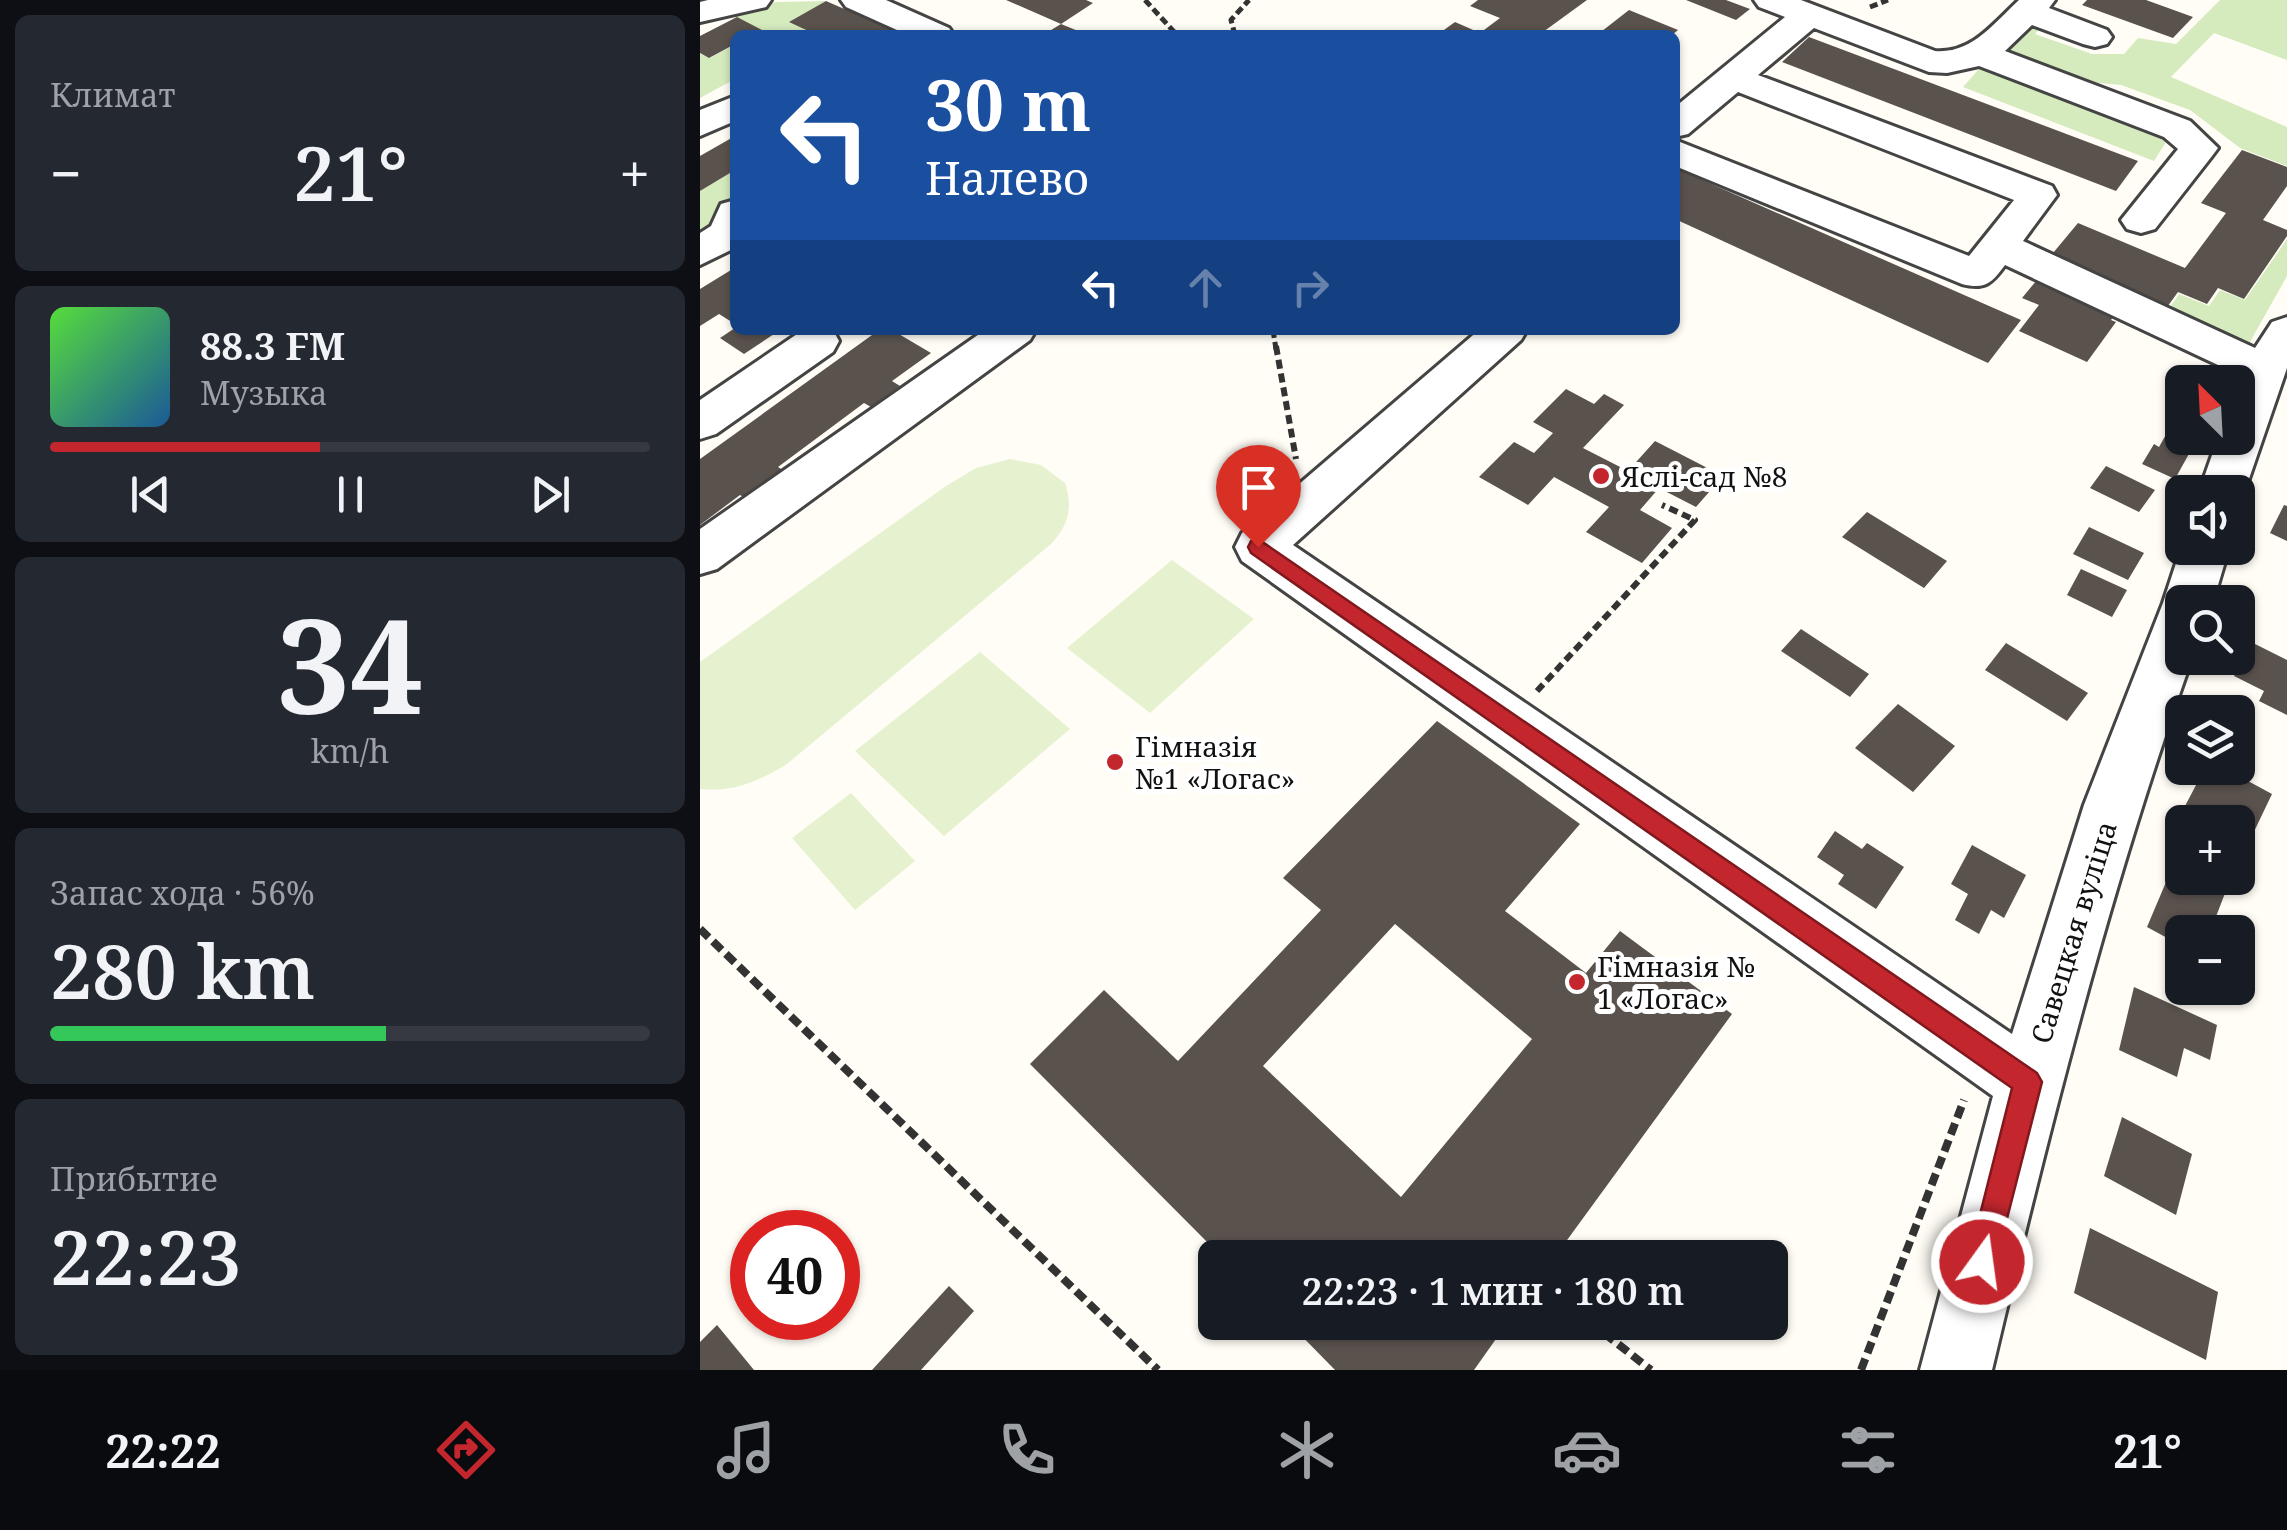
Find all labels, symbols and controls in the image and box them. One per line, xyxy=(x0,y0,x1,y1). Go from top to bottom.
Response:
text: 30 m xyxy=(925,56,1091,152)
icon: left xyxy=(760,70,890,200)
text: Климат xyxy=(50,73,175,116)
text: 21° xyxy=(293,121,408,223)
text: − xyxy=(50,135,82,210)
text: + xyxy=(619,135,650,210)
text: Налево xyxy=(925,147,1089,208)
icon: left xyxy=(1073,260,1128,315)
icon: ahead xyxy=(1178,260,1233,315)
icon: right xyxy=(1283,260,1338,315)
text: 88.3 FM xyxy=(200,319,345,371)
north arrow xyxy=(2165,365,2255,455)
map controls xyxy=(2165,365,2255,1005)
text: Музыка xyxy=(200,371,327,414)
pin xyxy=(1216,445,1301,548)
place label: Яслі-сад №8 xyxy=(1620,457,1787,495)
icon: arrive xyxy=(1231,460,1286,515)
marker: Яслі-сад №8 xyxy=(1590,465,1612,487)
icon: previous xyxy=(123,467,178,522)
icon: pause xyxy=(323,467,378,522)
icon: next xyxy=(523,467,578,522)
button: sound xyxy=(2165,475,2255,565)
text: 34 xyxy=(277,575,423,752)
button: search xyxy=(2165,585,2255,675)
button: layers xyxy=(2165,695,2255,785)
place label: Гімназія №1 «Логас» xyxy=(1135,727,1295,797)
text: km/h xyxy=(311,729,389,772)
marker: Гімназія №1 «Логас» xyxy=(1104,751,1126,773)
button: + xyxy=(2165,805,2255,895)
street label: Савецкая вуліца xyxy=(2021,816,2125,1048)
text: Запас хода · 56% xyxy=(50,871,315,914)
button: − xyxy=(2165,915,2255,1005)
text: 280 km xyxy=(50,919,315,1021)
place label: Гімназія № 1 «Логас» xyxy=(1597,947,1755,1017)
marker: Гімназія № 1 «Логас» xyxy=(1566,971,1588,993)
text: Прибытие xyxy=(50,1157,218,1200)
text: 22:23 xyxy=(50,1205,241,1307)
speed limit sign: 40 xyxy=(730,1210,860,1340)
position arrow xyxy=(1930,1210,2034,1314)
text: 22:23 · 1 мин · 180 m xyxy=(1302,1264,1684,1316)
icon: directions xyxy=(431,1415,501,1485)
icon: music xyxy=(711,1415,781,1485)
icon: phone xyxy=(992,1415,1062,1485)
icon: climate xyxy=(1272,1415,1342,1485)
icon: car xyxy=(1552,1415,1622,1485)
icon: filters xyxy=(1833,1415,1903,1485)
text: 22:22 xyxy=(105,1420,221,1481)
text: 21° xyxy=(2113,1420,2182,1481)

